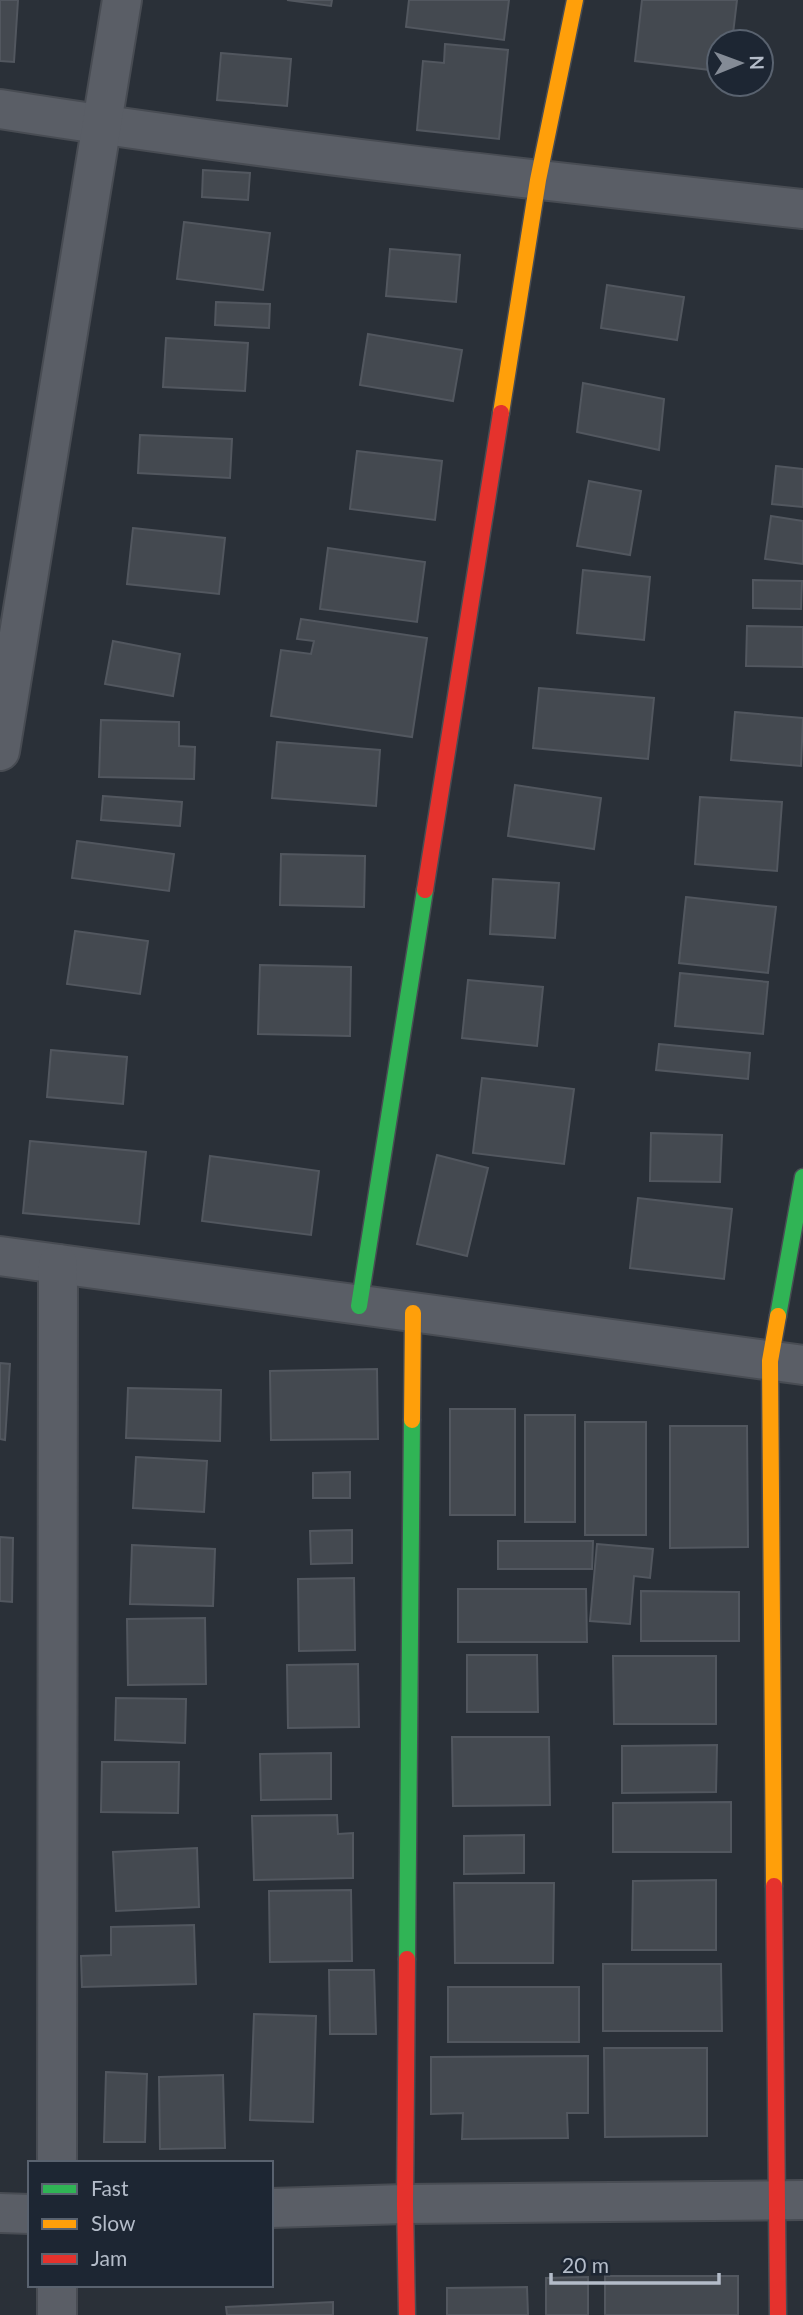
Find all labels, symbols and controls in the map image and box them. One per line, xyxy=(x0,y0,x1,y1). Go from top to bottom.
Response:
north arrow xyxy=(705,28,775,98)
text: N xyxy=(746,55,769,70)
legend xyxy=(28,2161,273,2287)
text: Fast xyxy=(91,2175,129,2200)
text: Slow xyxy=(91,2210,136,2235)
scale bar xyxy=(551,2242,719,2286)
text: Jam xyxy=(91,2245,127,2270)
text: 20 m xyxy=(562,2252,609,2277)

